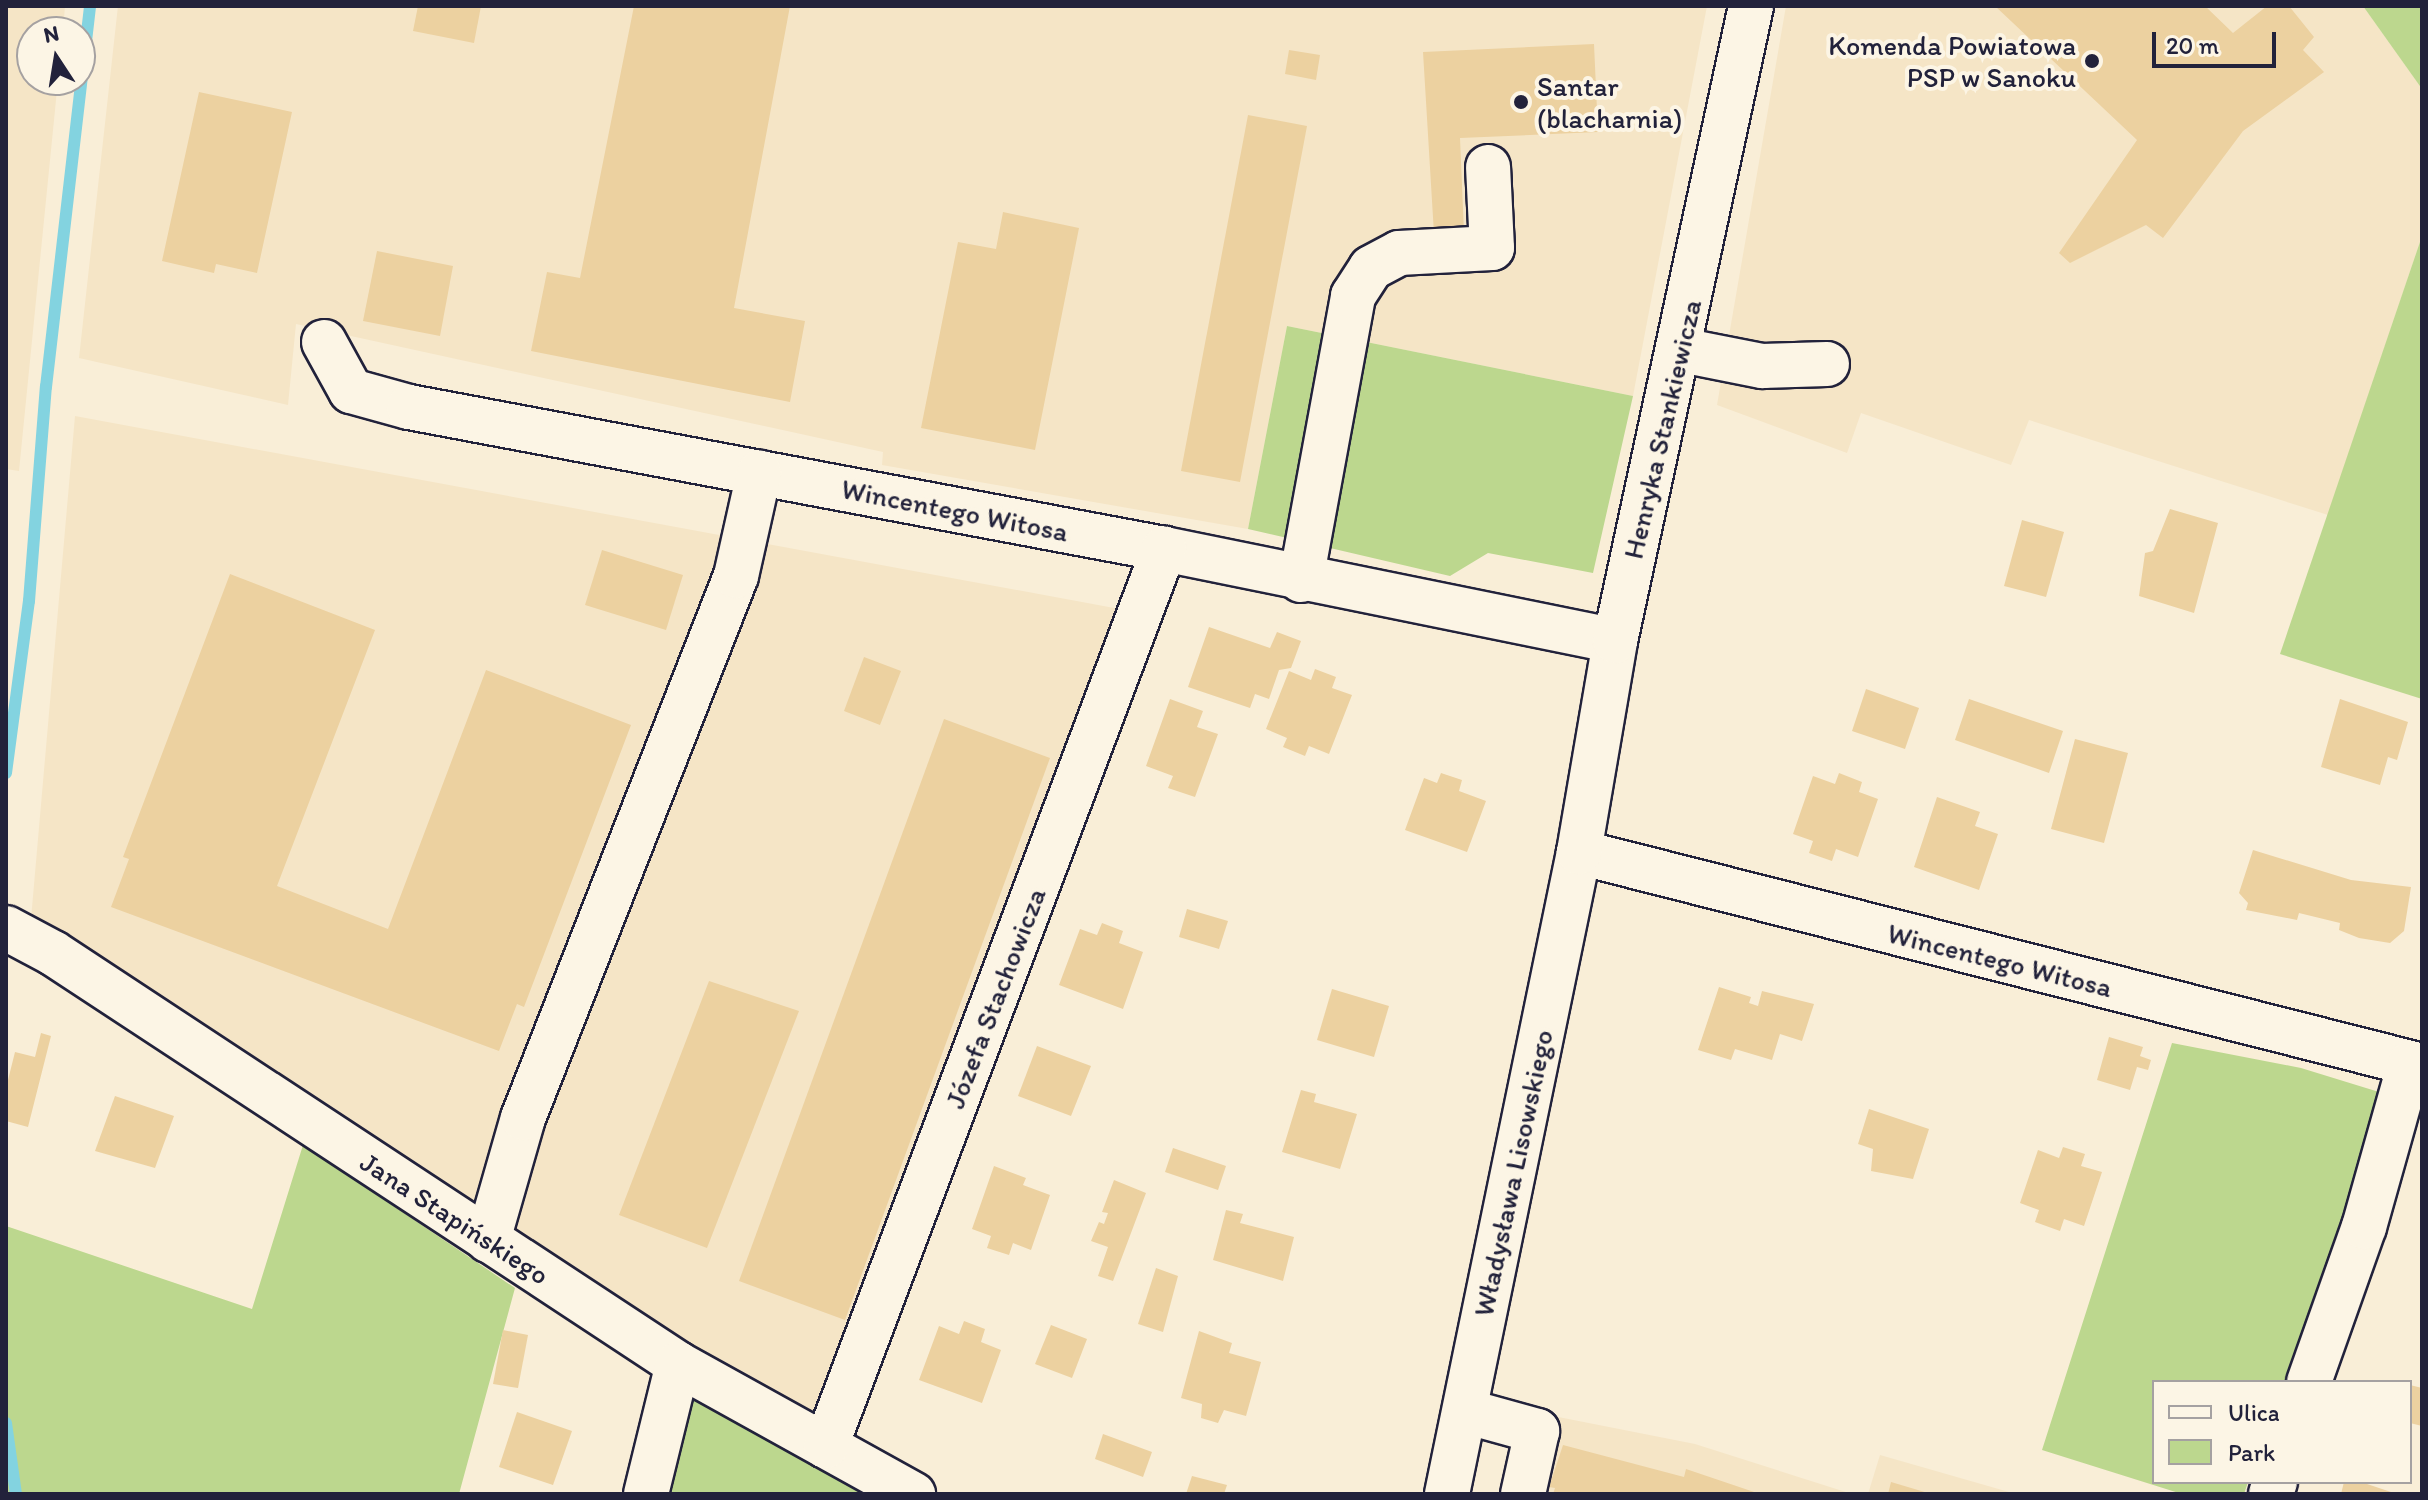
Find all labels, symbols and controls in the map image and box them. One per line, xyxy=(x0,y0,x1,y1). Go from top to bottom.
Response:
north arrow xyxy=(16,16,96,96)
scale bar xyxy=(2156,16,2280,66)
text: N xyxy=(41,19,61,49)
place label: Komenda Powiatowa PSP w Sanoku xyxy=(1828,28,2076,94)
text: 20 m xyxy=(2166,31,2219,60)
marker: Komenda Powiatowa PSP w Sanoku xyxy=(2083,52,2101,70)
place label: Santar (blacharnia) xyxy=(1537,69,1682,135)
marker: Santar (blacharnia) xyxy=(1512,93,1530,111)
street label: Henryka Stankiewicza xyxy=(1616,297,1708,561)
street label: Wincentego Witosa xyxy=(839,472,1071,548)
street label: Józefa Stachowicza xyxy=(937,883,1053,1113)
street label: Wincentego Witosa xyxy=(1884,916,2116,1004)
street label: Władysława Lisowskiego xyxy=(1466,1026,1560,1320)
street label: Jana Stapińskiego xyxy=(355,1145,555,1291)
legend xyxy=(2152,1380,2412,1484)
text: Ulica xyxy=(2228,1398,2280,1427)
text: Park xyxy=(2228,1438,2275,1467)

